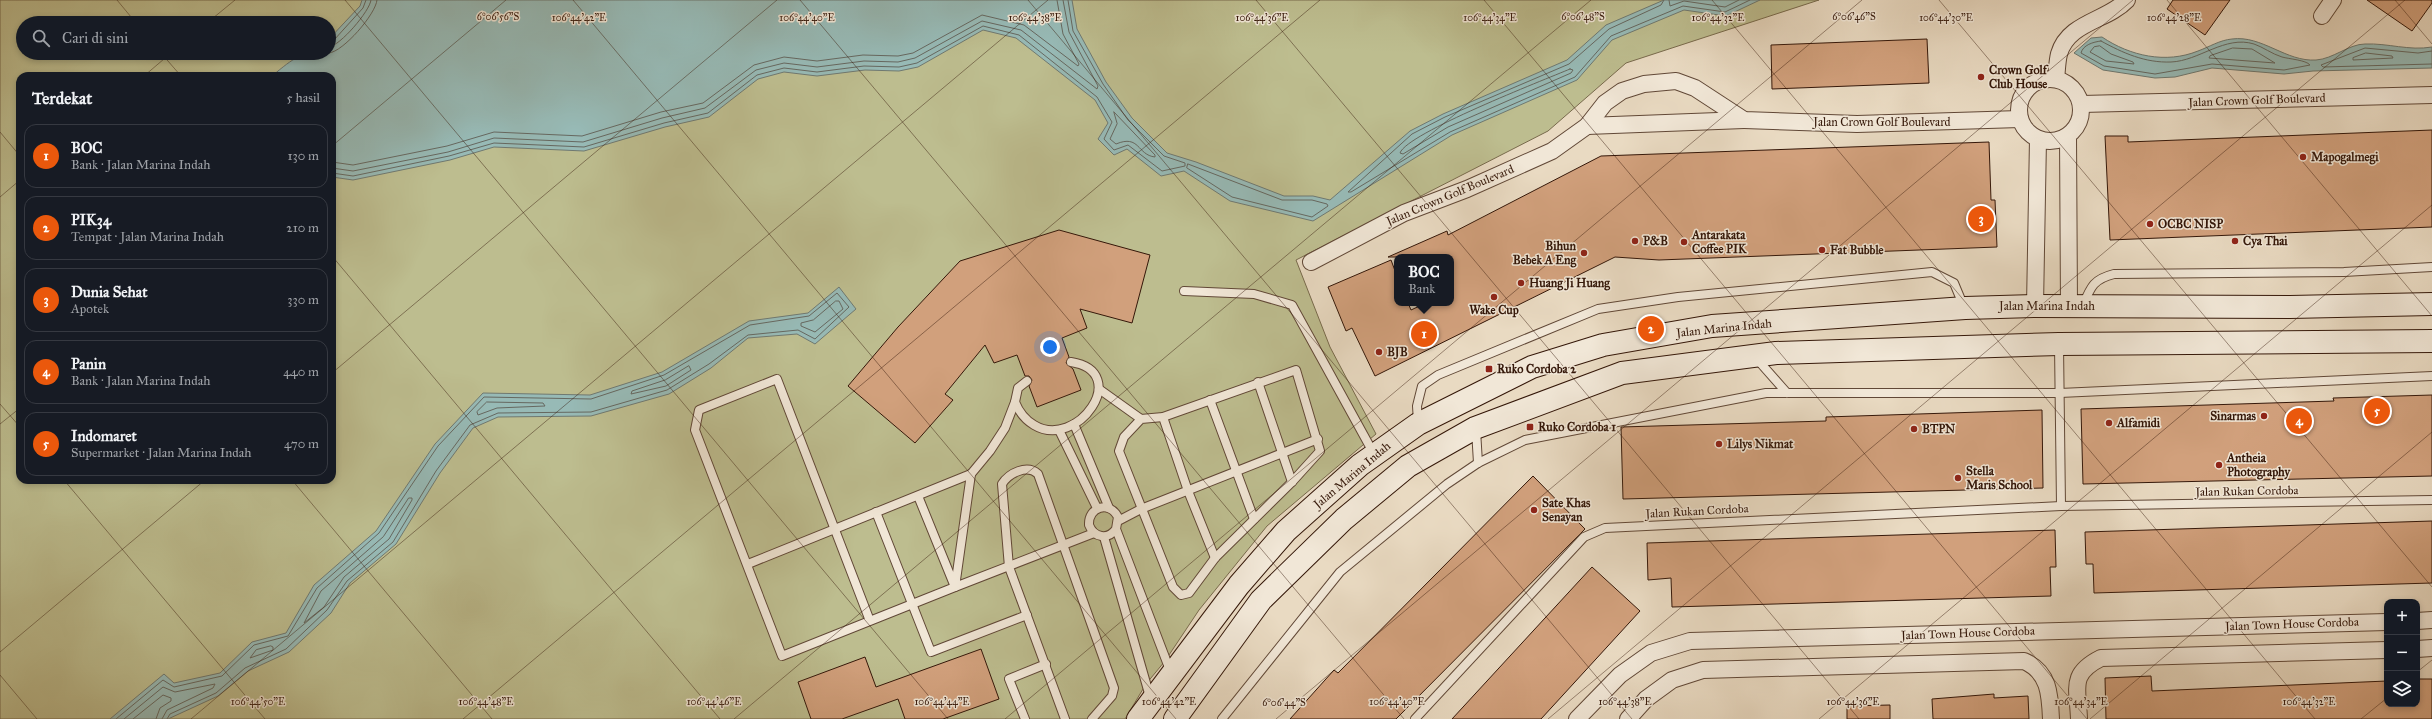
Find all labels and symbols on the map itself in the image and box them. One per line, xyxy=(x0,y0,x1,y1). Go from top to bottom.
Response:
text: 6°06'56"S xyxy=(477,11,519,23)
text: 6°06'48"S xyxy=(1561,11,1605,23)
text: 6°06'46"S xyxy=(1832,11,1876,23)
text: 106°44'42"E xyxy=(552,12,606,24)
text: 106°44'40"E xyxy=(779,12,835,24)
text: 106°44'38"E xyxy=(1008,12,1062,24)
text: 106°44'36"E xyxy=(1235,12,1289,24)
text: 106°44'34"E xyxy=(1463,12,1517,24)
text: 106°44'32"E xyxy=(1692,12,1744,24)
text: 106°44'30"E xyxy=(1919,12,1973,24)
text: 106°44'28"E xyxy=(2147,12,2201,24)
place label: Crown Golf Club House xyxy=(1989,63,2049,91)
marker: Crown Golf Club House xyxy=(1976,72,1986,82)
street label: Jalan Crown Golf Boulevard xyxy=(2186,91,2326,110)
street label: Jalan Crown Golf Boulevard xyxy=(1811,115,1951,130)
place label: Mapogalmegi xyxy=(2311,150,2379,165)
marker: Mapogalmegi xyxy=(2298,152,2308,162)
street label: Jalan Crown Golf Boulevard xyxy=(1382,162,1516,230)
pin: 3 xyxy=(1968,204,1994,234)
place label: OCBC NISP xyxy=(2158,217,2223,231)
marker: OCBC NISP xyxy=(2145,219,2155,229)
place label: Antarakata Coffee PIK xyxy=(1691,228,1747,256)
place label: P&B xyxy=(1643,234,1668,248)
place label: Cya Thai xyxy=(2243,234,2288,249)
marker: P&B xyxy=(1630,236,1640,246)
marker: Cya Thai xyxy=(2230,236,2240,246)
marker: Antarakata Coffee PIK xyxy=(1679,237,1689,247)
place label: Bihun Bebek A Eng xyxy=(1513,239,1576,268)
place label: Fat Bubble xyxy=(1830,243,1884,257)
marker: Fat Bubble xyxy=(1817,245,1827,255)
marker: Bihun Bebek A Eng xyxy=(1579,248,1589,258)
place label: Huang Ji Huang xyxy=(1529,276,1610,291)
marker: Huang Ji Huang xyxy=(1516,278,1526,288)
marker: Wake Cup xyxy=(1489,292,1499,302)
street label: Jalan Marina Indah xyxy=(1997,299,2095,314)
place label: Wake Cup xyxy=(1469,303,1519,318)
pin: 2 xyxy=(1638,314,1664,344)
street label: Jalan Marina Indah xyxy=(1674,316,1773,341)
pin: 1 xyxy=(1411,319,1437,349)
your location xyxy=(1040,337,1060,357)
place label: BJB xyxy=(1387,345,1408,360)
marker: BJB xyxy=(1374,347,1384,357)
place label: Ruko Cordoba 2 xyxy=(1497,362,1577,376)
marker: Ruko Cordoba 2 xyxy=(1484,364,1494,374)
pin: 5 xyxy=(2364,396,2390,426)
pin: 4 xyxy=(2286,406,2312,436)
place label: Sinarmas xyxy=(2210,409,2257,423)
marker: Sinarmas xyxy=(2259,411,2269,421)
place label: Alfamidi xyxy=(2116,416,2161,430)
marker: Alfamidi xyxy=(2104,418,2114,428)
place label: Ruko Cordoba 1 xyxy=(1538,420,1616,434)
marker: Ruko Cordoba 1 xyxy=(1525,422,1535,432)
place label: BTPN xyxy=(1922,422,1956,436)
marker: BTPN xyxy=(1909,424,1919,434)
place label: Lilys Nikmat xyxy=(1727,437,1794,452)
street label: Jalan Marina Indah xyxy=(1309,439,1394,513)
marker: Lilys Nikmat xyxy=(1714,439,1724,449)
place label: Antheia Photography xyxy=(2226,451,2292,480)
marker: Antheia Photography xyxy=(2214,460,2224,470)
place label: Stella Maris School xyxy=(1966,464,2033,492)
marker: Stella Maris School xyxy=(1953,473,1963,483)
street label: Jalan Rukan Cordoba xyxy=(2193,483,2300,500)
place label: Sate Khas Senayan xyxy=(1542,496,1591,525)
street label: Jalan Rukan Cordoba xyxy=(1643,501,1750,522)
marker: Sate Khas Senayan xyxy=(1529,505,1539,515)
street label: Jalan Town House Cordoba xyxy=(2223,615,2360,634)
street label: Jalan Town House Cordoba xyxy=(1899,624,2036,643)
text: 106°44'50"E xyxy=(231,696,285,708)
text: 106°44'48"E xyxy=(459,696,513,708)
text: 106°44'46"E xyxy=(687,696,741,708)
text: 106°44'44"E xyxy=(914,696,970,708)
text: 106°44'42"E xyxy=(1142,696,1196,708)
text: 106°44'40"E xyxy=(1369,696,1425,708)
text: 106°44'38"E xyxy=(1598,696,1652,708)
text: 106°44'36"E xyxy=(1826,696,1880,708)
text: 106°44'34"E xyxy=(2054,696,2108,708)
text: 106°44'32"E xyxy=(2283,696,2335,708)
text: 6°06'44"S xyxy=(1262,697,1306,709)

